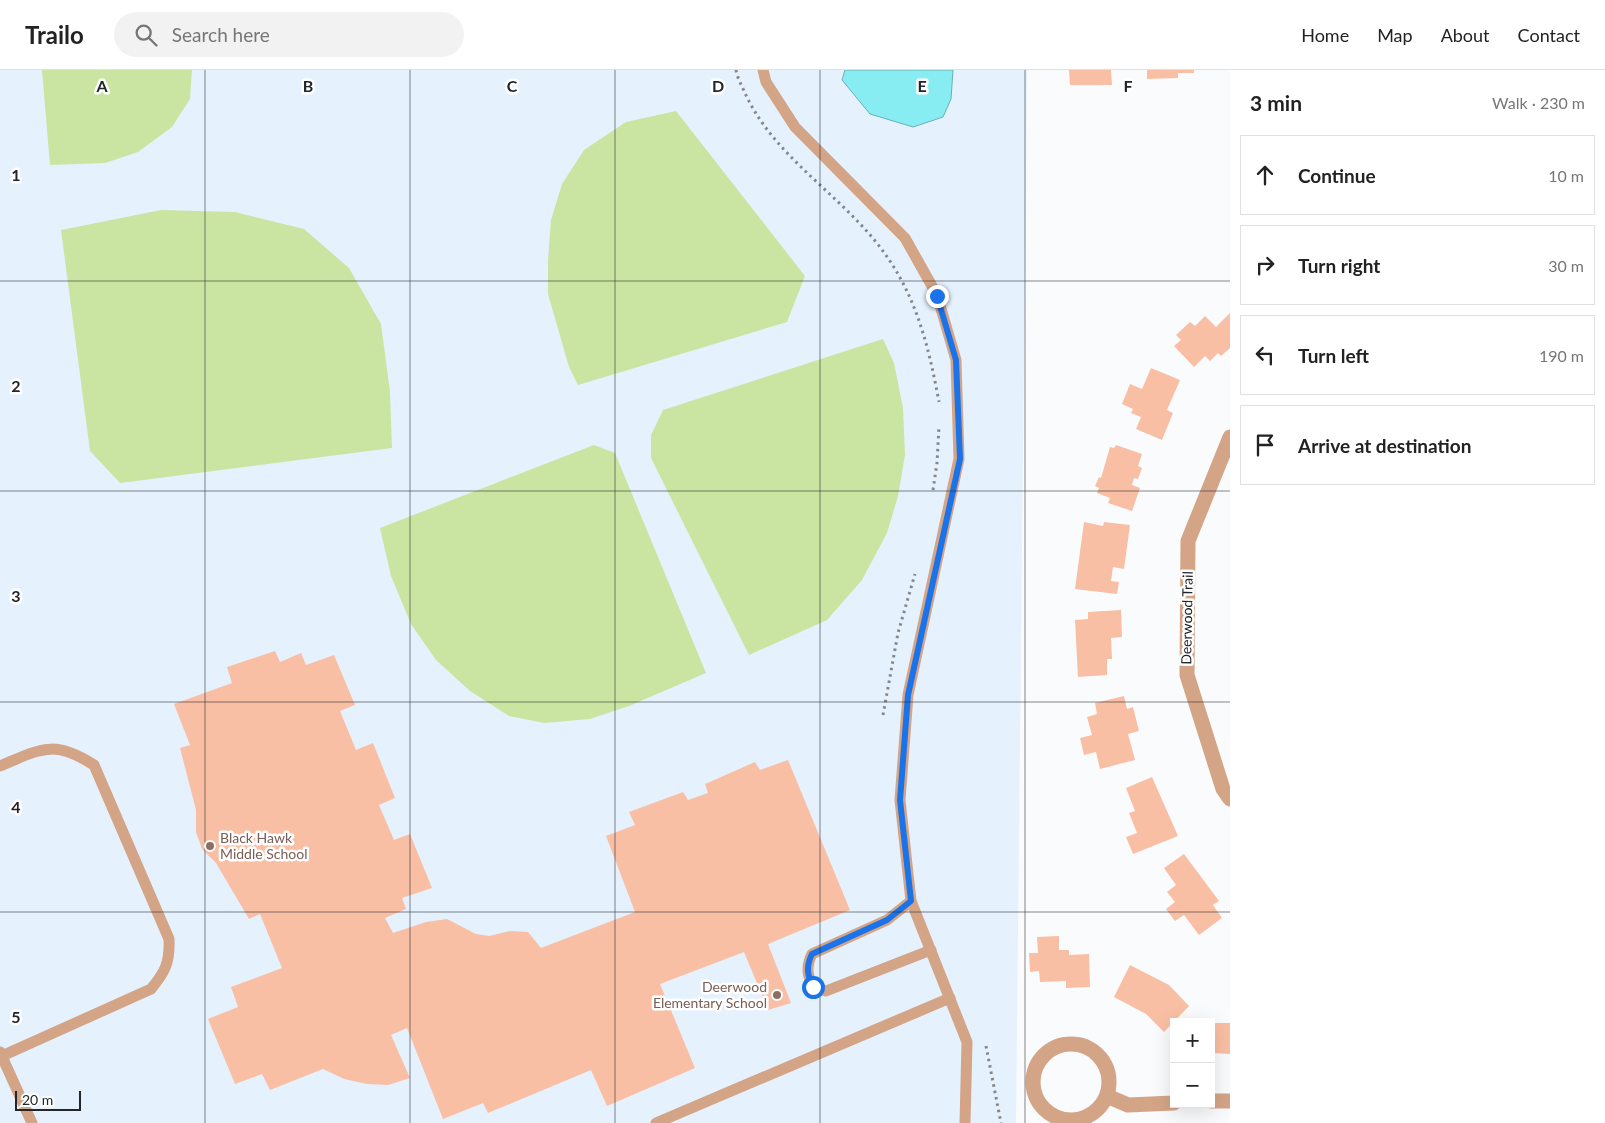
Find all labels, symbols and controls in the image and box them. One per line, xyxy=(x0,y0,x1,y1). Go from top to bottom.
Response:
search box xyxy=(114,12,464,57)
text: Trailo xyxy=(25,20,84,49)
icon: search xyxy=(132,21,160,49)
text: Search here xyxy=(172,23,270,46)
text: Home xyxy=(1301,24,1349,46)
text: Map xyxy=(1377,24,1413,46)
text: About xyxy=(1441,24,1490,46)
text: Contact xyxy=(1518,24,1580,46)
text: A xyxy=(95,76,108,95)
text: B xyxy=(303,76,313,95)
text: C xyxy=(507,76,518,95)
text: D xyxy=(712,76,724,95)
text: E xyxy=(917,76,927,95)
text: F xyxy=(1123,76,1133,95)
text: 3 min xyxy=(1250,90,1302,115)
text: Walk · 230 m xyxy=(1492,93,1585,112)
icon: ahead xyxy=(1251,161,1279,189)
text: Continue xyxy=(1298,164,1376,187)
text: 1 xyxy=(11,165,21,184)
text: 10 m xyxy=(1548,166,1584,185)
icon: right xyxy=(1251,251,1279,279)
text: Turn right xyxy=(1298,254,1380,277)
text: 30 m xyxy=(1548,256,1584,275)
route end xyxy=(926,285,949,308)
icon: left xyxy=(1251,341,1279,369)
text: Turn left xyxy=(1298,344,1369,367)
text: 190 m xyxy=(1539,346,1584,365)
text: 2 xyxy=(11,376,21,395)
icon: arrive xyxy=(1251,431,1279,459)
text: Arrive at destination xyxy=(1298,434,1471,457)
street label: Deerwood Trail xyxy=(1177,571,1196,665)
text: 3 xyxy=(11,586,21,605)
text: 4 xyxy=(11,797,21,816)
place label: Black Hawk Middle School xyxy=(220,829,307,862)
marker: Black Hawk Middle School xyxy=(204,840,216,852)
route start xyxy=(802,976,825,999)
place label: Deerwood Elementary School xyxy=(653,978,767,1011)
marker: Deerwood Elementary School xyxy=(771,989,783,1001)
text: 5 xyxy=(11,1007,21,1026)
map controls xyxy=(1170,1018,1215,1108)
button: + xyxy=(1170,1018,1215,1063)
button: − xyxy=(1170,1063,1215,1108)
scale bar xyxy=(15,1088,81,1111)
text: 20 m xyxy=(22,1091,53,1108)

